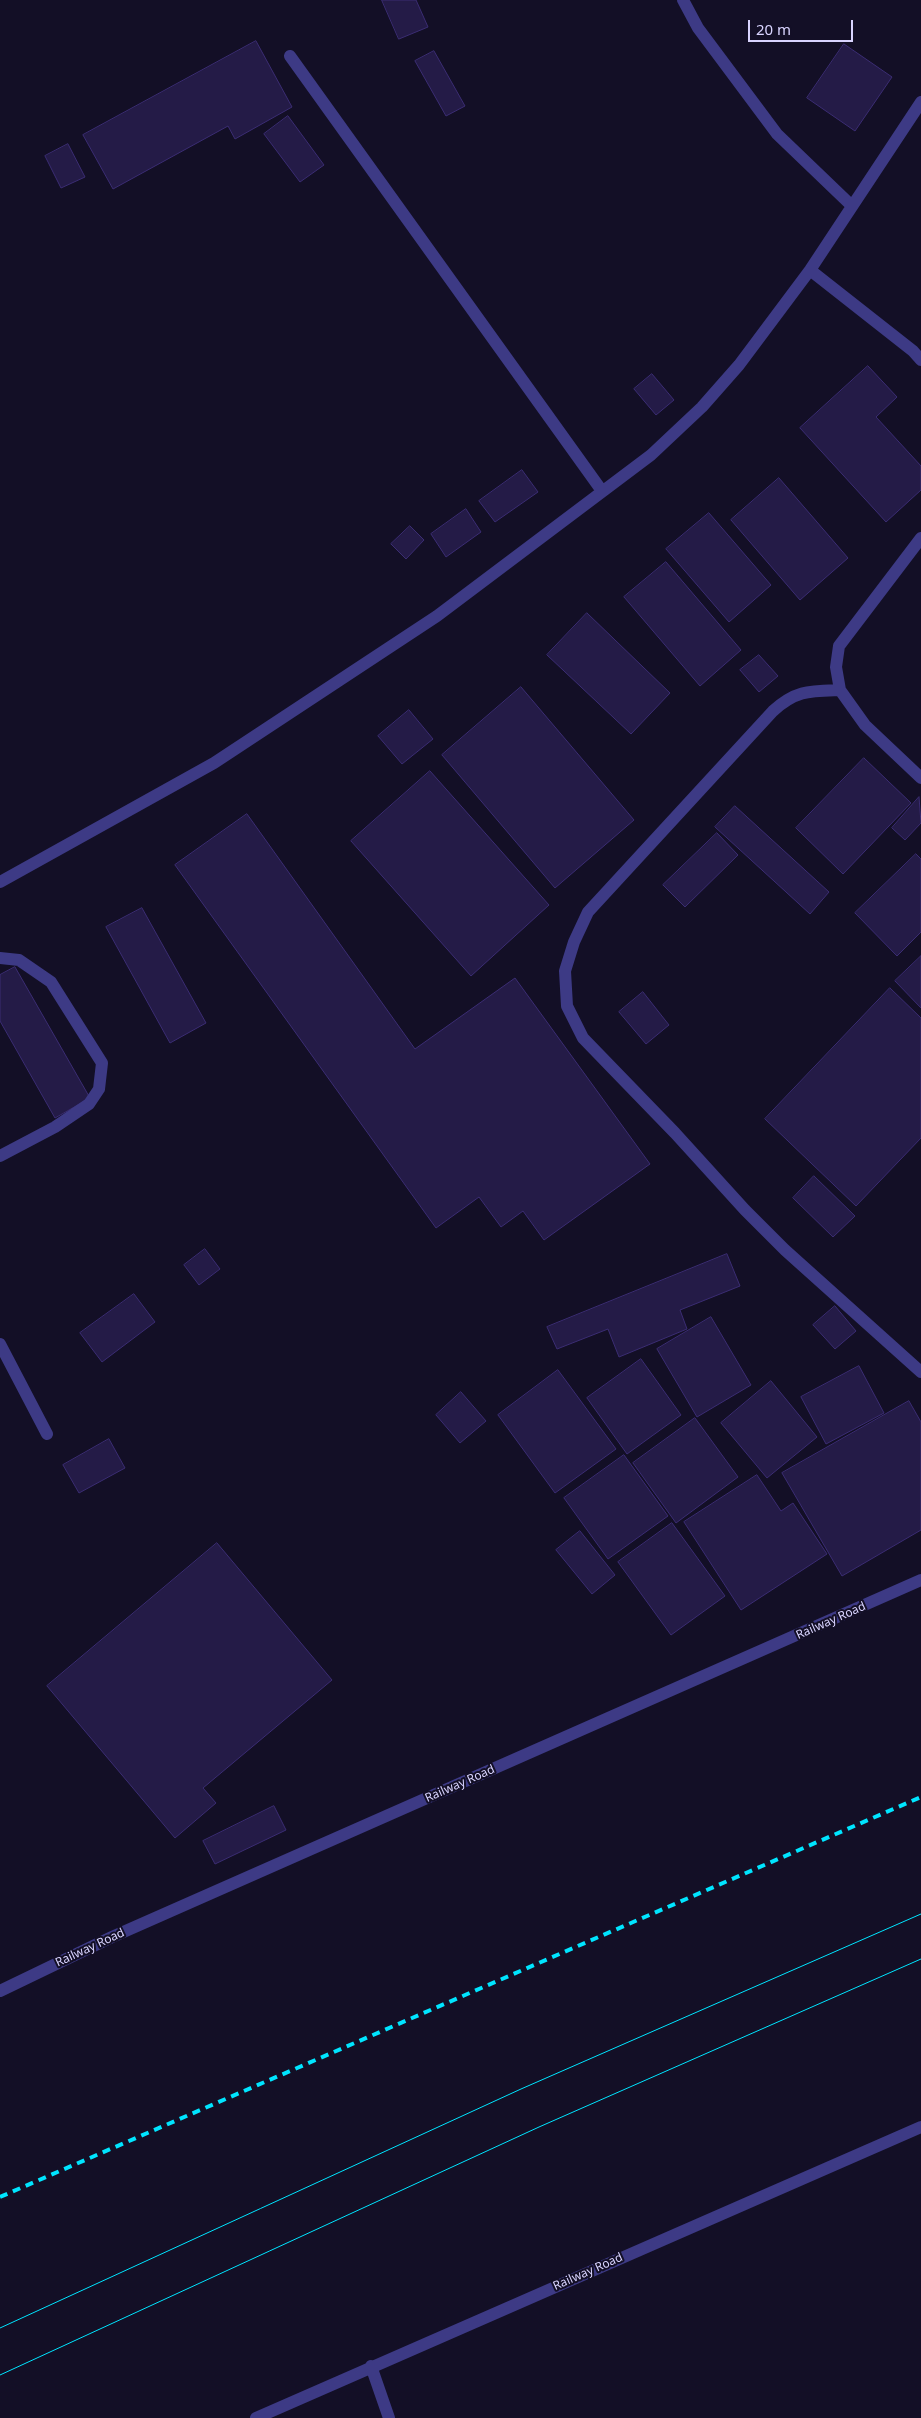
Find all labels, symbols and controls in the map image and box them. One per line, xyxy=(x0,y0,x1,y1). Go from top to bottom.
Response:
scale bar xyxy=(751,10,856,42)
text: 20 m xyxy=(756,19,791,39)
street label: Railway Road xyxy=(794,1599,868,1643)
street label: Railway Road xyxy=(423,1762,497,1806)
street label: Railway Road xyxy=(53,1926,127,1970)
street label: Railway Road xyxy=(551,2250,625,2294)

